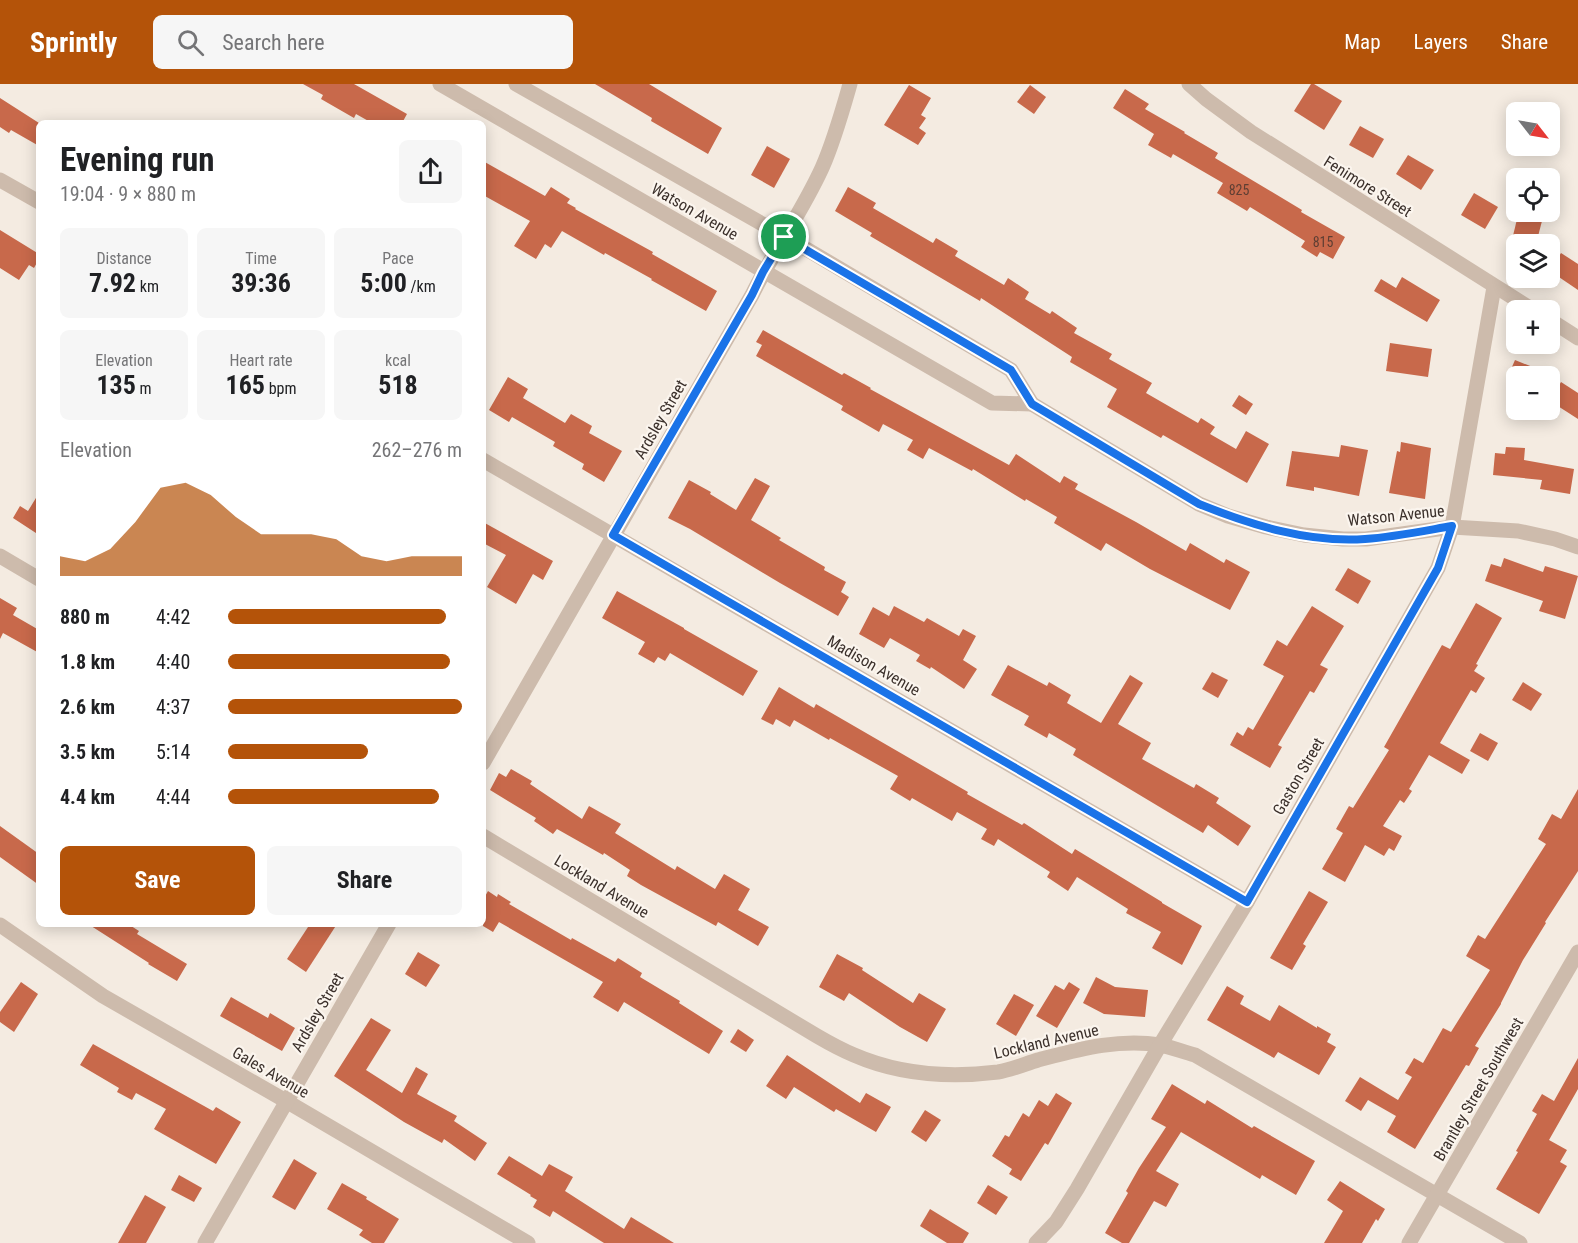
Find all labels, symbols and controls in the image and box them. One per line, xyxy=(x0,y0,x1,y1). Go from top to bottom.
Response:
search box xyxy=(153,15,573,69)
text: Sprintly xyxy=(30,26,117,59)
icon: search xyxy=(174,26,207,59)
text: Search here xyxy=(222,30,325,55)
text: Map xyxy=(1344,30,1381,54)
text: Layers xyxy=(1414,30,1468,54)
text: Share xyxy=(1501,30,1548,54)
north arrow xyxy=(1506,102,1560,156)
map controls xyxy=(1506,102,1560,420)
text: Evening run xyxy=(60,140,215,179)
button: share xyxy=(399,140,462,203)
street label: Fenimore Street xyxy=(1320,152,1415,221)
button: locate xyxy=(1506,168,1560,222)
street label: Watson Avenue xyxy=(648,179,742,244)
text: 19:04 · 9 × 880 m xyxy=(60,182,196,206)
house number: 825 xyxy=(1229,182,1249,198)
pin xyxy=(758,211,809,262)
icon: arrive xyxy=(767,220,800,253)
house number: 815 xyxy=(1313,234,1333,250)
button: layers xyxy=(1506,234,1560,288)
text: Distance xyxy=(96,249,152,268)
text: Time xyxy=(245,249,277,268)
text: Pace xyxy=(382,249,414,268)
text: 7.92 xyxy=(89,268,136,298)
text: 39:36 xyxy=(231,268,291,298)
text: 5:00 xyxy=(360,268,407,298)
text: km xyxy=(136,277,159,296)
text: /km xyxy=(407,277,436,296)
button: + xyxy=(1506,300,1560,354)
text: Elevation xyxy=(95,351,153,370)
text: Heart rate xyxy=(229,351,293,370)
text: kcal xyxy=(385,351,411,370)
button: − xyxy=(1506,366,1560,420)
text: 135 xyxy=(96,370,136,400)
text: 165 xyxy=(226,370,265,400)
text: 518 xyxy=(378,370,418,400)
street label: Ardsley Street xyxy=(630,376,691,462)
text: m xyxy=(136,379,152,398)
text: bpm xyxy=(265,379,296,398)
text: Elevation xyxy=(60,438,132,462)
text: 262–276 m xyxy=(372,438,462,462)
street label: Watson Avenue xyxy=(1347,501,1445,530)
text: 880 m xyxy=(60,605,110,629)
text: 4:42 xyxy=(156,605,190,629)
street label: Madison Avenue xyxy=(824,631,924,700)
text: 1.8 km xyxy=(60,650,115,674)
text: 4:40 xyxy=(156,650,190,674)
text: 2.6 km xyxy=(60,695,115,719)
text: 4:37 xyxy=(156,695,190,719)
street label: Gaston Street xyxy=(1269,734,1328,818)
text: 3.5 km xyxy=(60,740,115,764)
text: 5:14 xyxy=(156,740,190,764)
text: 4.4 km xyxy=(60,785,115,809)
text: 4:44 xyxy=(156,785,190,809)
button: Save xyxy=(60,846,255,915)
button: Share xyxy=(267,846,462,915)
street label: Lockland Avenue xyxy=(551,851,652,922)
street label: Ardsley Street xyxy=(287,969,348,1055)
street label: Brantley Street Southwest xyxy=(1430,1014,1527,1164)
street label: Lockland Avenue xyxy=(992,1020,1100,1063)
street label: Gales Avenue xyxy=(229,1043,312,1102)

